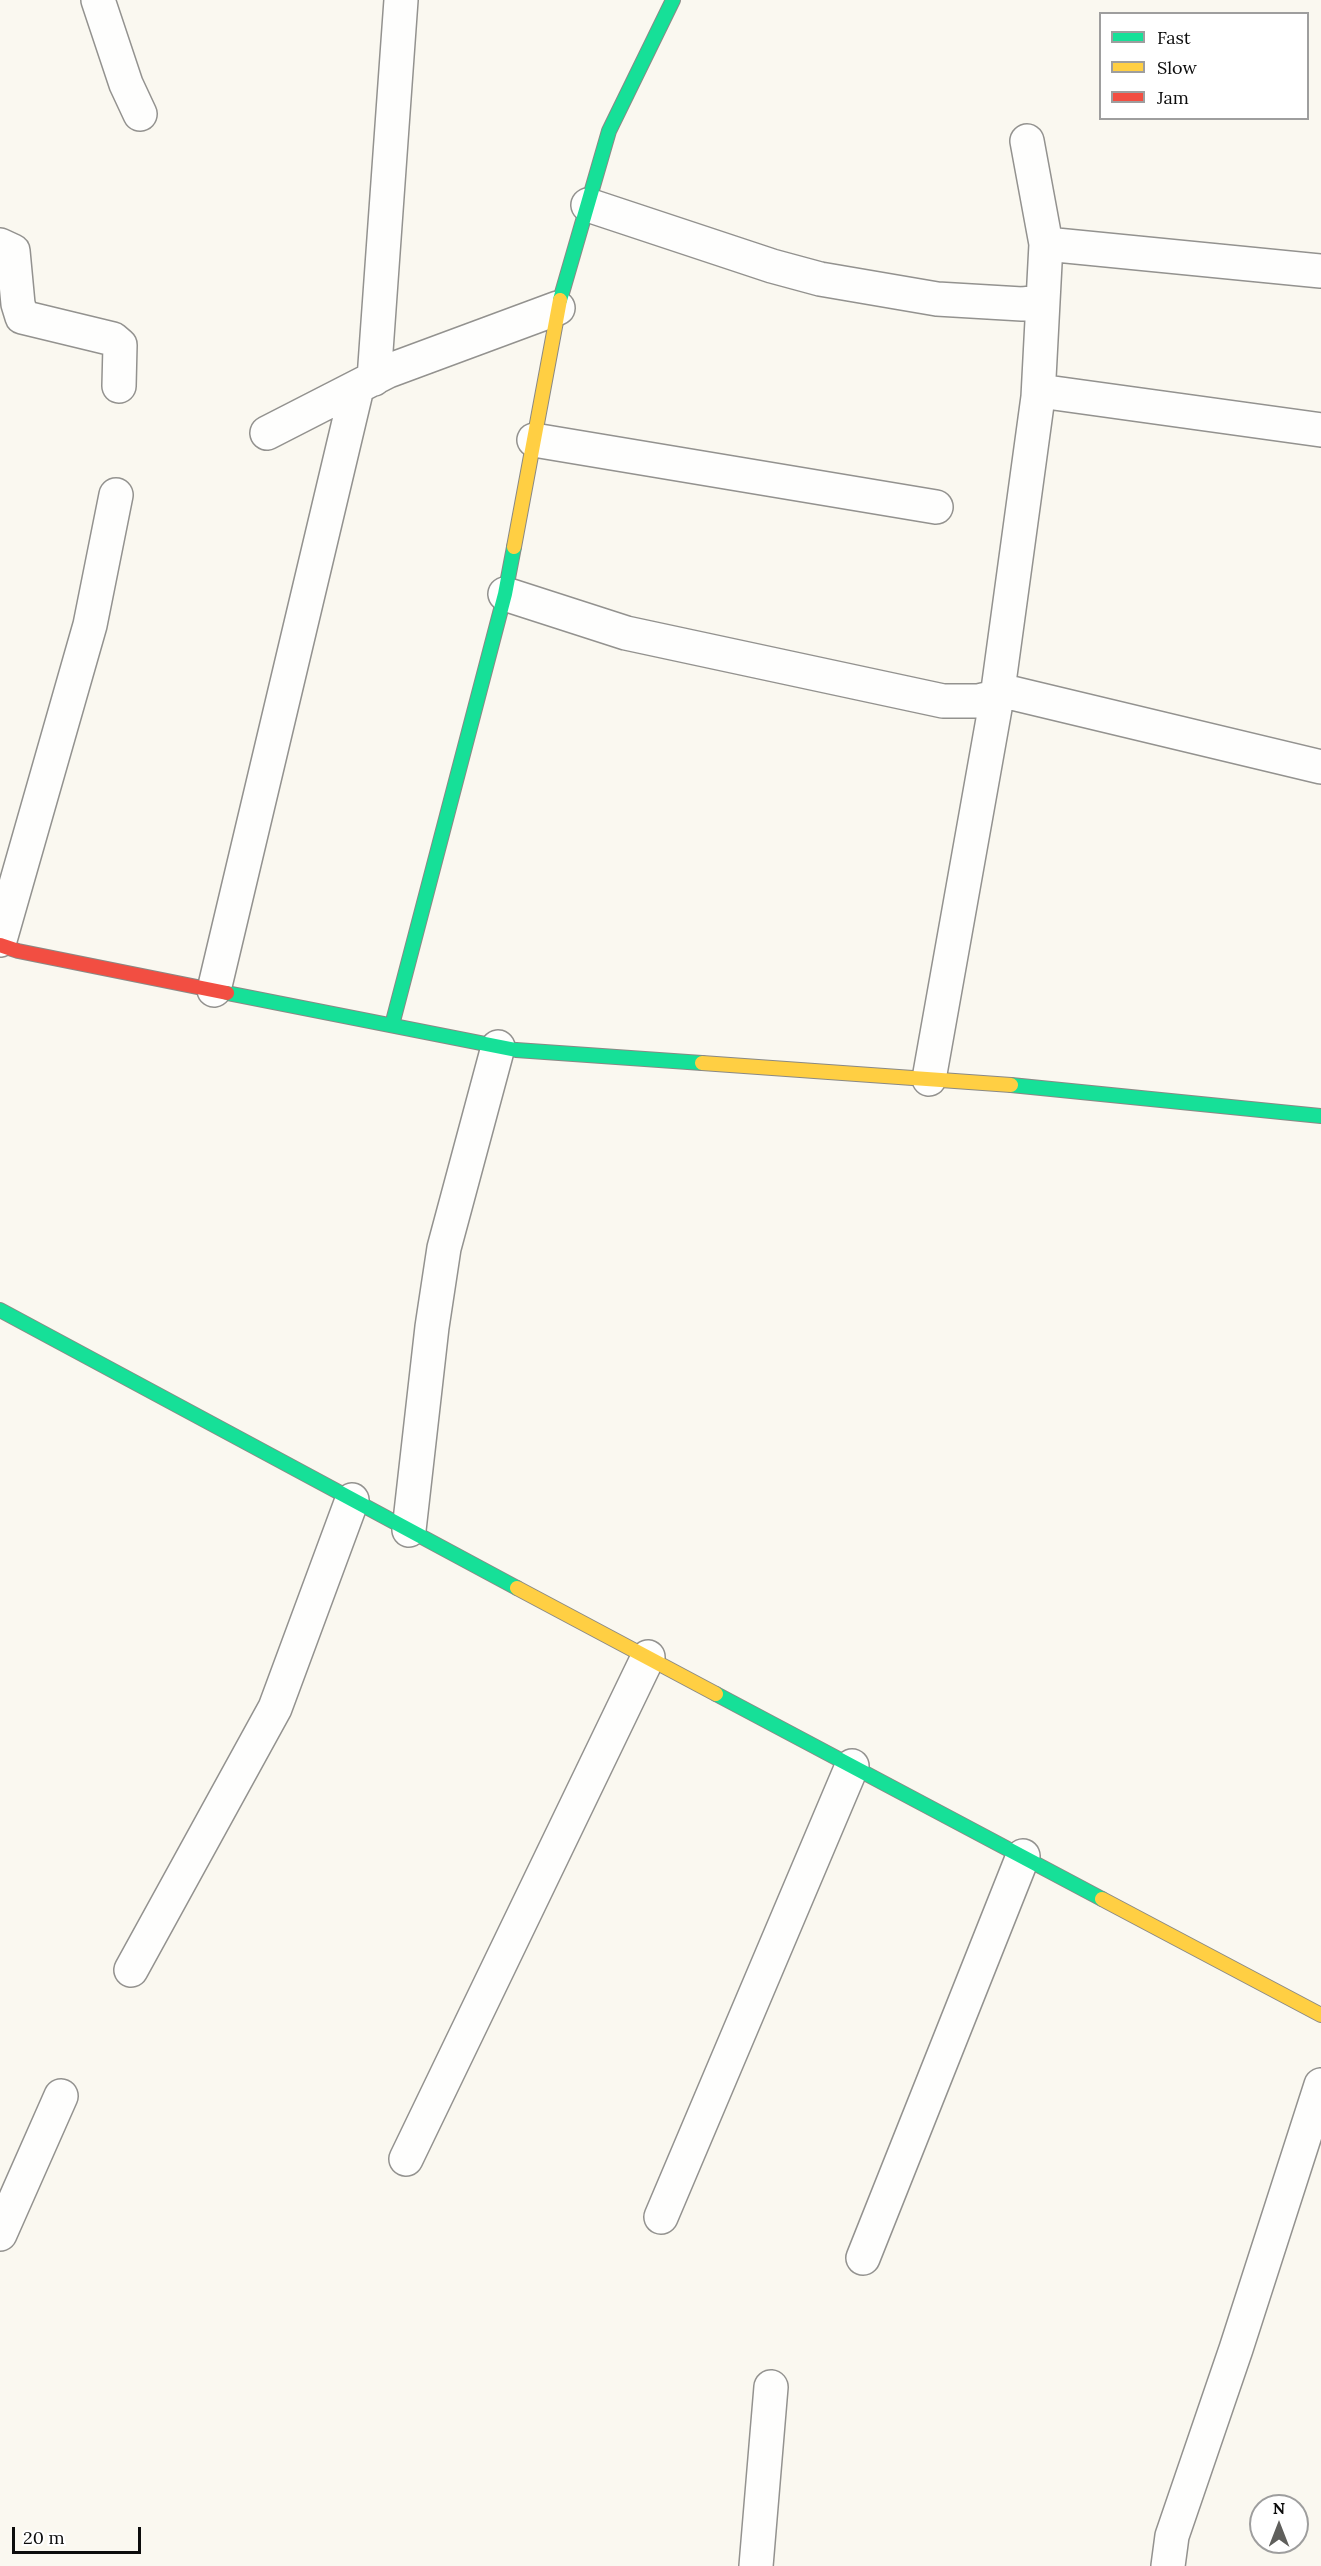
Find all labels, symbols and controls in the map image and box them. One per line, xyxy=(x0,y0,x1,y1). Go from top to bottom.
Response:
legend xyxy=(1099,12,1309,120)
text: Fast xyxy=(1157,26,1191,49)
text: Slow xyxy=(1157,56,1197,79)
text: Jam xyxy=(1157,86,1189,109)
north arrow xyxy=(1249,2494,1309,2554)
text: N xyxy=(1273,2498,1285,2518)
scale bar xyxy=(15,2515,144,2553)
text: 20 m xyxy=(23,2526,65,2549)

